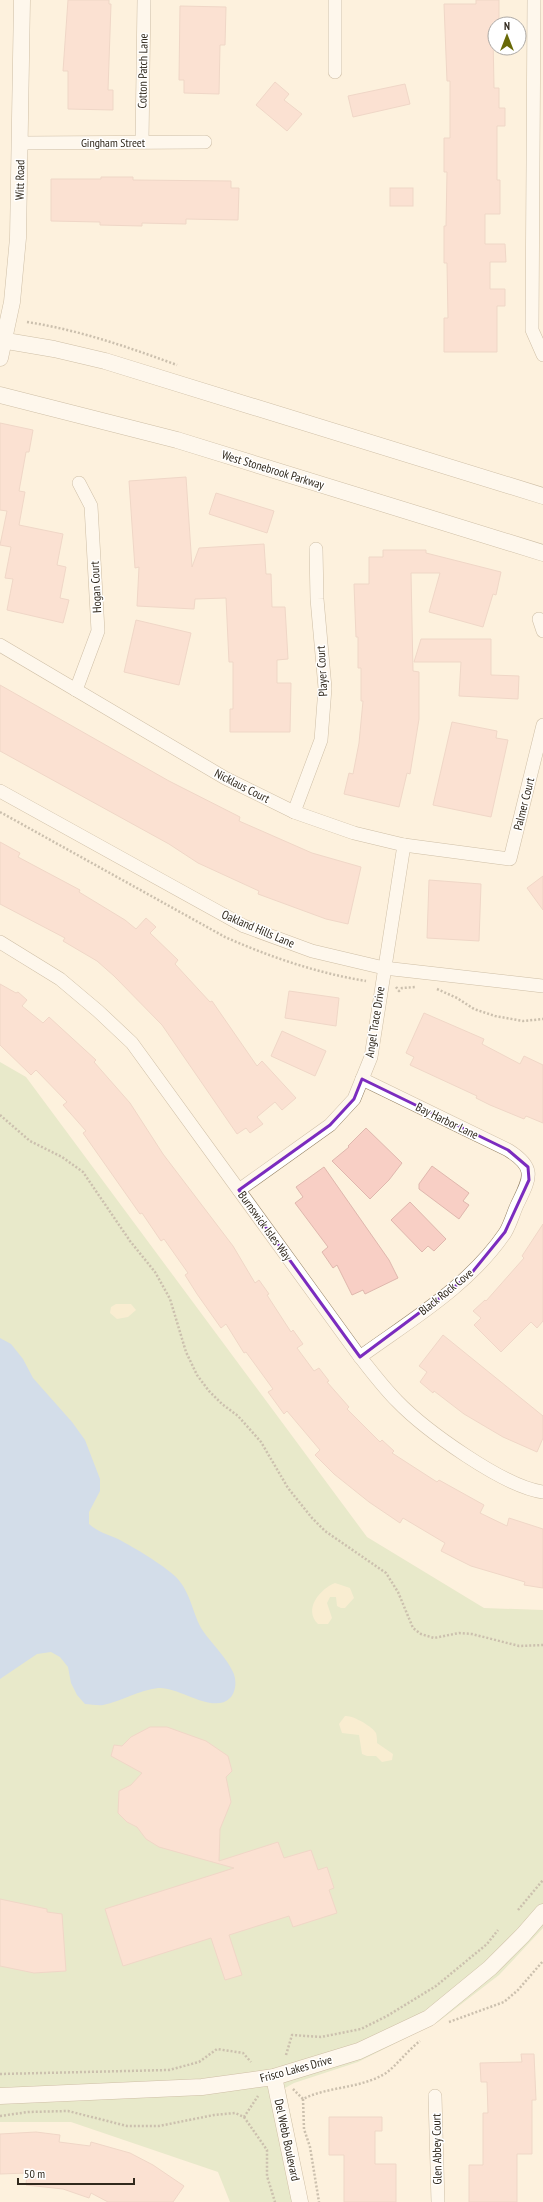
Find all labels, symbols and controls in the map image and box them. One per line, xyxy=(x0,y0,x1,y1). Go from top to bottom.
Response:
north arrow xyxy=(487,16,527,56)
text: N xyxy=(504,19,510,33)
street label: Cotton Patch Lane xyxy=(134,33,151,109)
street label: Gingham Street xyxy=(81,135,146,150)
street label: Witt Road xyxy=(12,160,27,200)
street label: West Stonebrook Parkway xyxy=(220,447,327,492)
street label: Hogan Court xyxy=(87,560,104,613)
street label: Player Court xyxy=(313,645,330,697)
street label: Nicklaus Court xyxy=(212,765,273,806)
street label: Palmer Court xyxy=(510,775,537,832)
street label: Oakland Hills Lane xyxy=(219,906,297,951)
street label: Angel Trace Drive xyxy=(361,985,388,1059)
street label: Bay Harbor Lane xyxy=(413,1099,481,1142)
street label: Burnswick Isles Way xyxy=(235,1188,296,1264)
street label: Black Rock Cove xyxy=(415,1265,476,1318)
street label: Frisco Lakes Drive xyxy=(258,2052,334,2085)
street label: Del Webb Boulevard xyxy=(271,2097,304,2182)
street label: Glen Abbey Court xyxy=(428,2113,445,2185)
scale bar xyxy=(18,2160,134,2186)
text: 50 m xyxy=(24,2166,45,2181)

